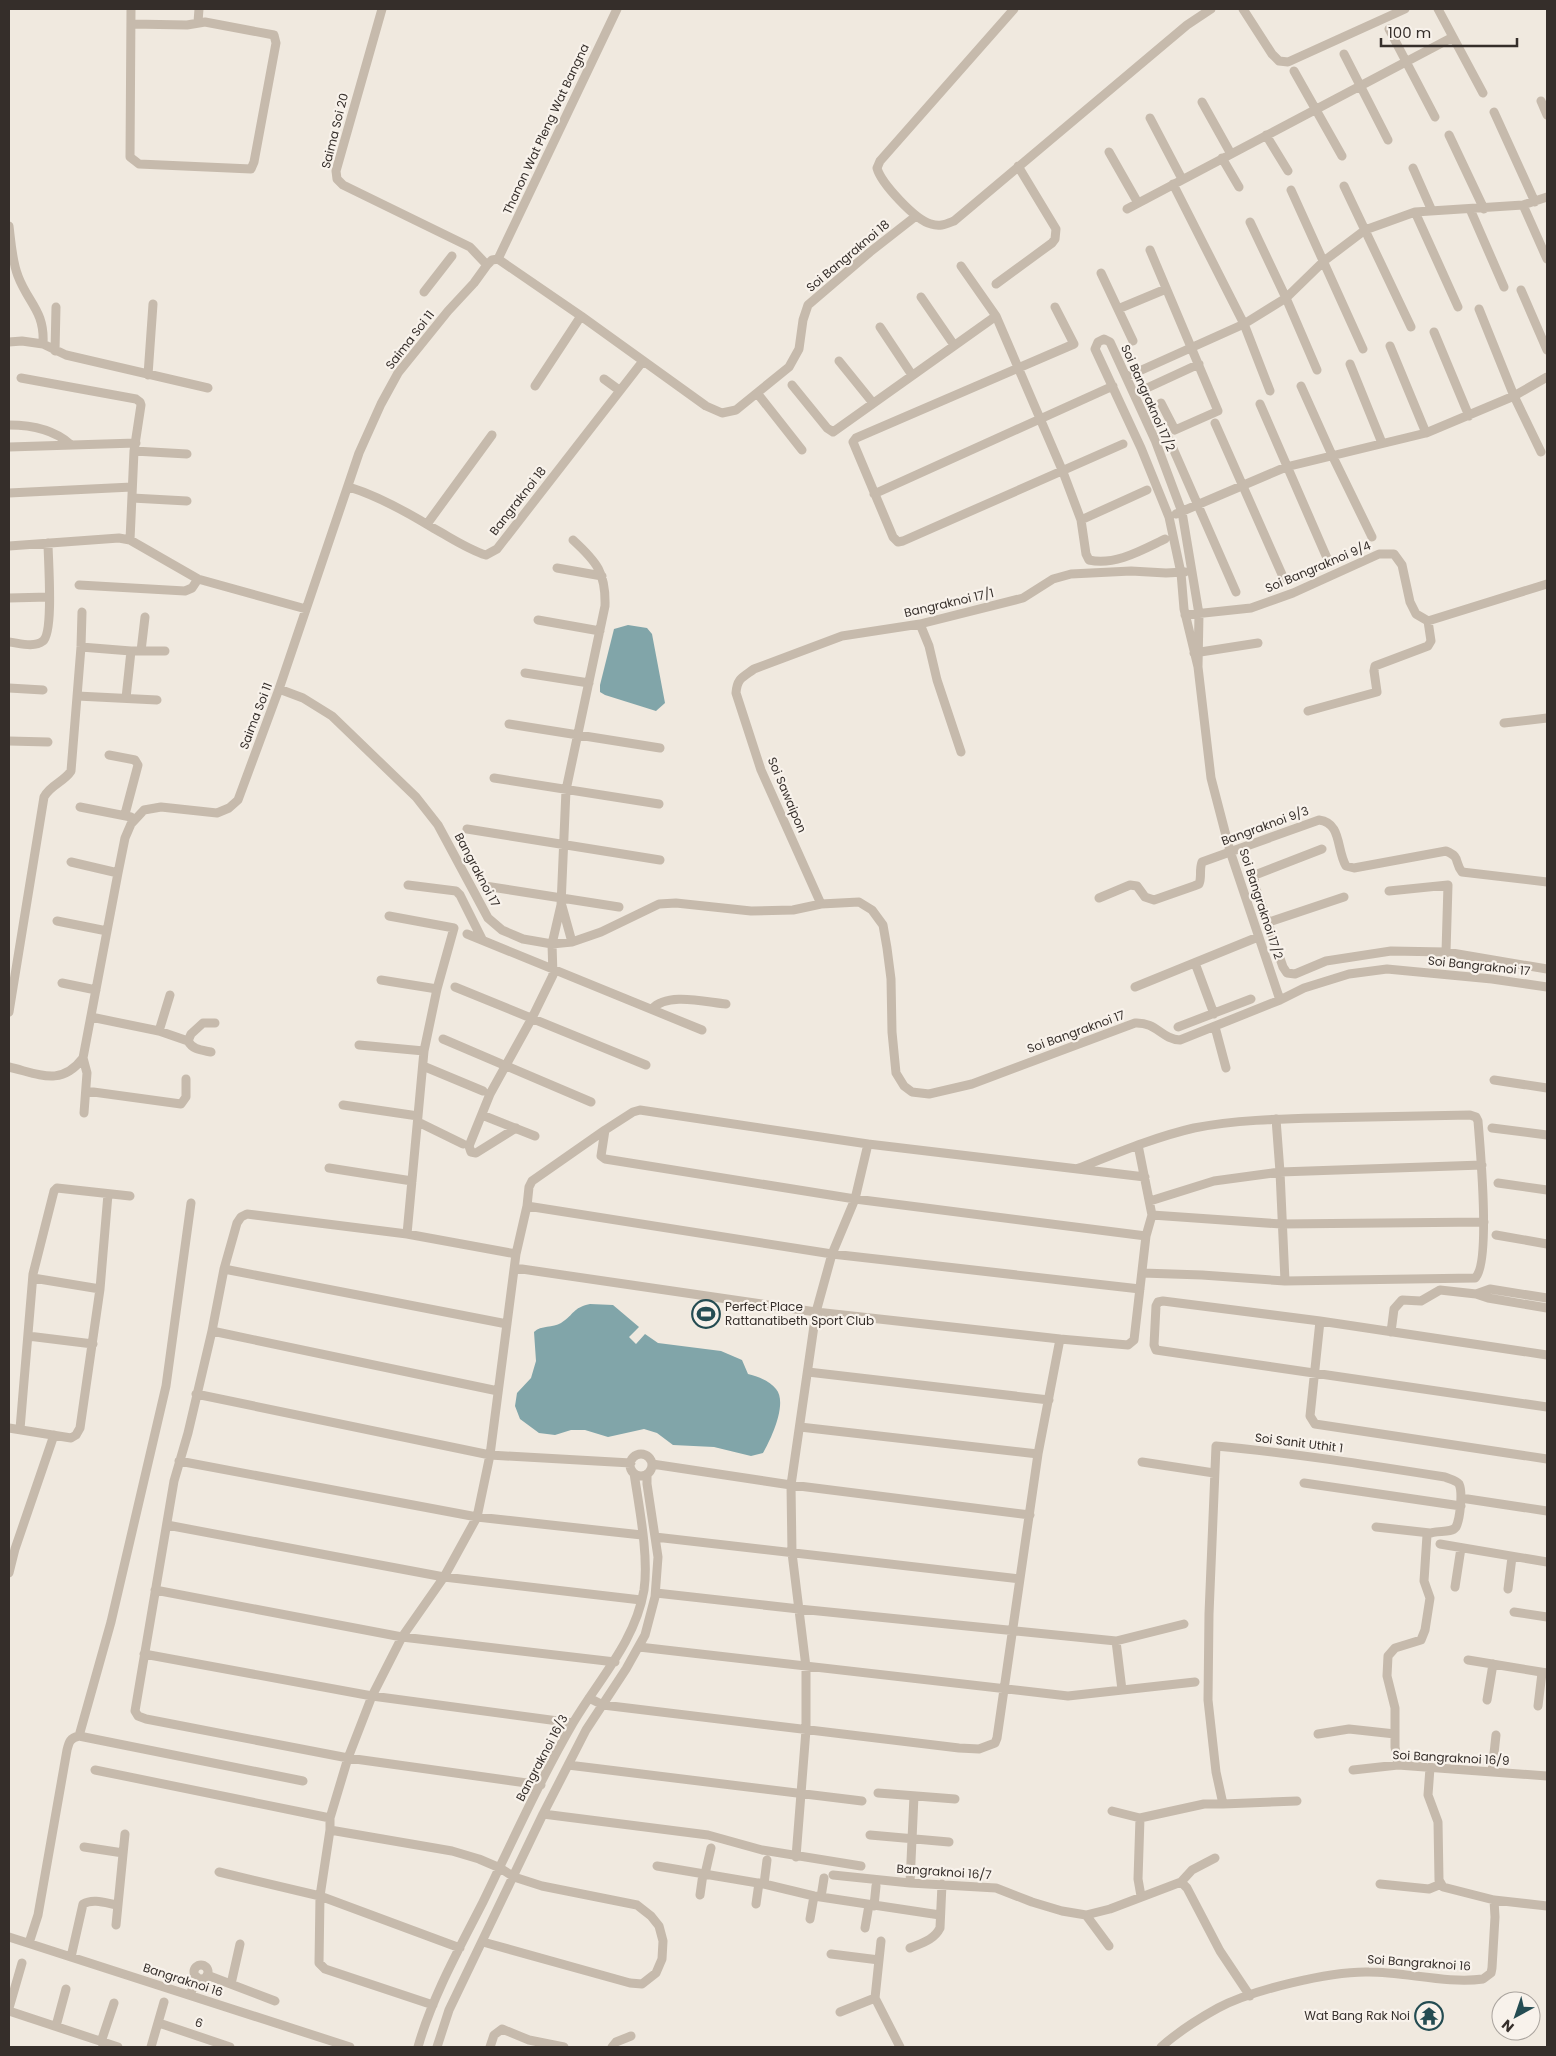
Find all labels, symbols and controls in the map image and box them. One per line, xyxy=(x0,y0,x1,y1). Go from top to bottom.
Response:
scale bar xyxy=(1381,15,1517,47)
text: 100 m xyxy=(1388,22,1431,43)
street label: Thanon Wat Pleng Wat Bangna xyxy=(498,41,593,217)
street label: Saima Soi 20 xyxy=(317,91,352,170)
street label: Soi Bangraknoi 18 xyxy=(802,216,893,296)
street label: Saima Soi 11 xyxy=(381,307,438,373)
street label: Soi Bangraknoi 17/2 xyxy=(1117,342,1180,454)
street label: Bangraknoi 18 xyxy=(485,463,550,539)
street label: Soi Bangraknoi 9/4 xyxy=(1262,536,1374,596)
street label: Bangraknoi 17/1 xyxy=(902,584,995,621)
street label: Saima Soi 11 xyxy=(235,680,276,752)
street label: Soi Sawaipon xyxy=(764,754,811,835)
street label: Bangraknoi 9/3 xyxy=(1219,802,1311,849)
street label: Bangraknoi 17 xyxy=(451,830,504,910)
street label: Soi Bangraknoi 17/2 xyxy=(1236,846,1287,961)
street label: Soi Bangraknoi 17 xyxy=(1427,952,1532,979)
street label: Soi Bangraknoi 17 xyxy=(1025,1006,1127,1057)
place label: Perfect Place Rattanatibeth Sport Club xyxy=(725,1298,874,1329)
sports icon: Perfect Place Rattanatibeth Sport Club xyxy=(691,1299,721,1329)
street label: Soi Sanit Uthit 1 xyxy=(1254,1429,1344,1456)
street label: Bangraknoi 16/3 xyxy=(512,1711,572,1804)
street label: Soi Bangraknoi 16/9 xyxy=(1392,1746,1510,1769)
street label: Bangraknoi 16/7 xyxy=(896,1860,993,1883)
street label: Soi Bangraknoi 16 xyxy=(1367,1950,1471,1975)
street label: Bangraknoi 16 xyxy=(141,1959,225,2000)
north arrow xyxy=(1491,1991,1541,2041)
temple icon: Wat Bang Rak Noi xyxy=(1414,2001,1444,2031)
place label: Wat Bang Rak Noi xyxy=(1304,2007,1410,2024)
street label: 6 xyxy=(193,2013,206,2032)
text: N xyxy=(1497,2015,1518,2037)

